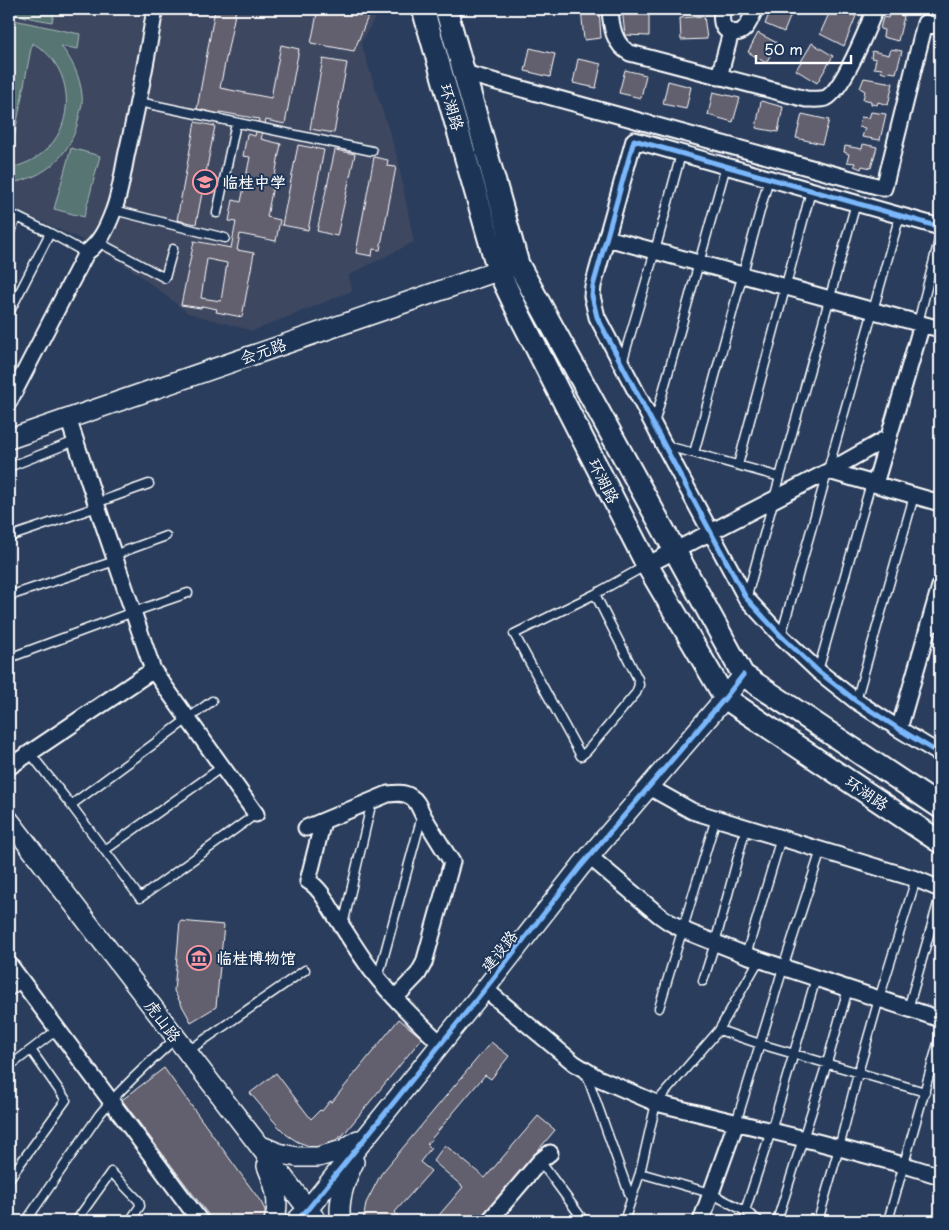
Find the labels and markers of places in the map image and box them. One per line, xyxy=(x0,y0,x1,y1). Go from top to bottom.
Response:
school or university icon: 临桂中学 xyxy=(192,169,218,195)
place label: 临桂中学 xyxy=(222,169,286,193)
museum icon: 临桂博物馆 xyxy=(186,945,212,971)
place label: 临桂博物馆 xyxy=(216,945,296,969)

